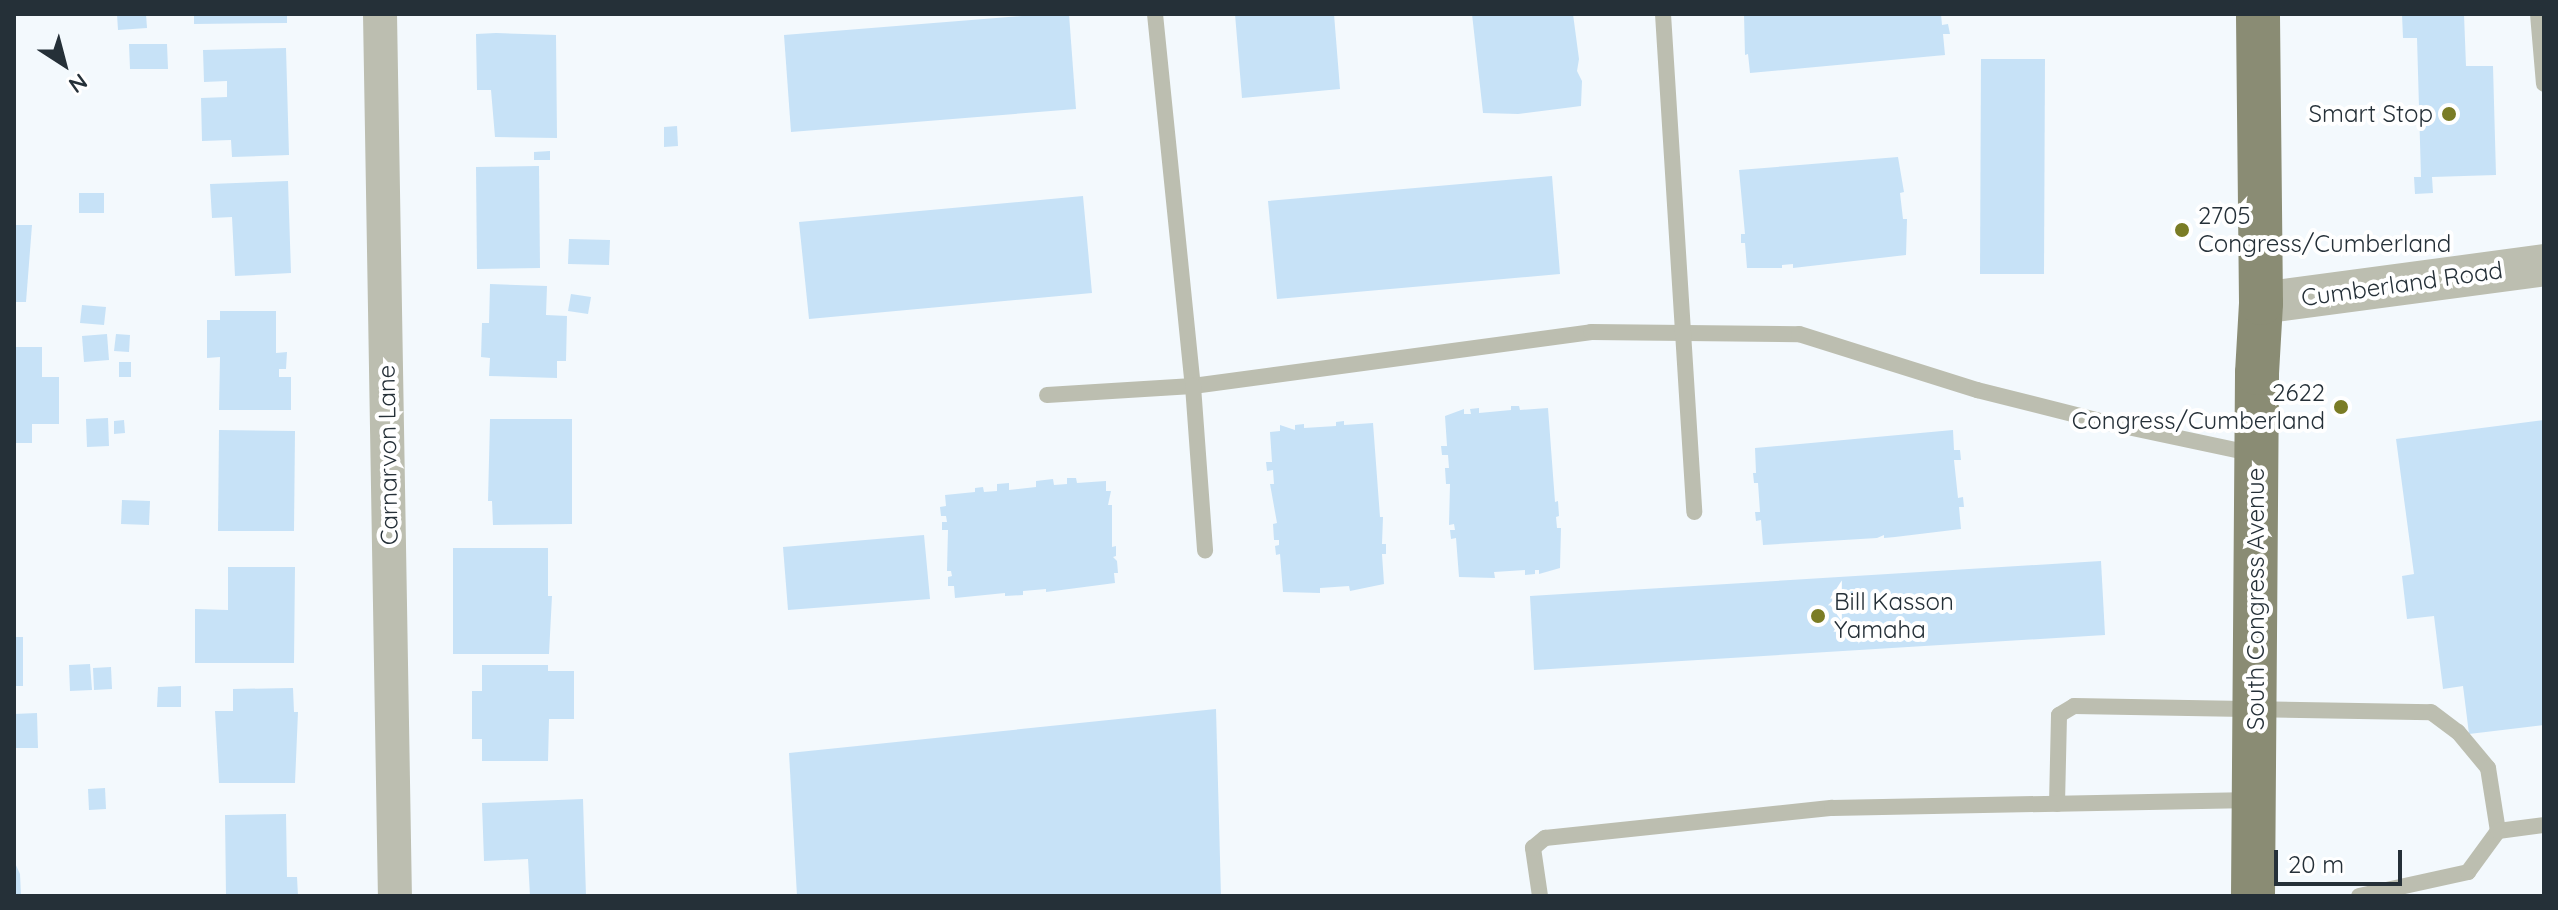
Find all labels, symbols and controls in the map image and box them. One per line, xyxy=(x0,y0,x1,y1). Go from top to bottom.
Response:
north arrow xyxy=(24,24,104,104)
text: N xyxy=(63,67,93,99)
place label: Smart Stop xyxy=(2309,100,2433,128)
marker: Smart Stop xyxy=(2440,105,2458,123)
place label: 2705 Congress/Cumberland xyxy=(2198,202,2451,258)
marker: 2705 Congress/Cumberland xyxy=(2173,221,2191,239)
street label: Cumberland Road xyxy=(2299,256,2505,312)
street label: Carnarvon Lane xyxy=(372,364,404,546)
place label: 2622 Congress/Cumberland xyxy=(2072,379,2325,435)
marker: 2622 Congress/Cumberland xyxy=(2332,398,2350,416)
street label: South Congress Avenue xyxy=(2242,468,2270,730)
place label: Bill Kasson Yamaha xyxy=(1834,588,1954,644)
marker: Bill Kasson Yamaha xyxy=(1809,607,1827,625)
scale bar xyxy=(2278,834,2406,884)
text: 20 m xyxy=(2288,849,2344,879)

